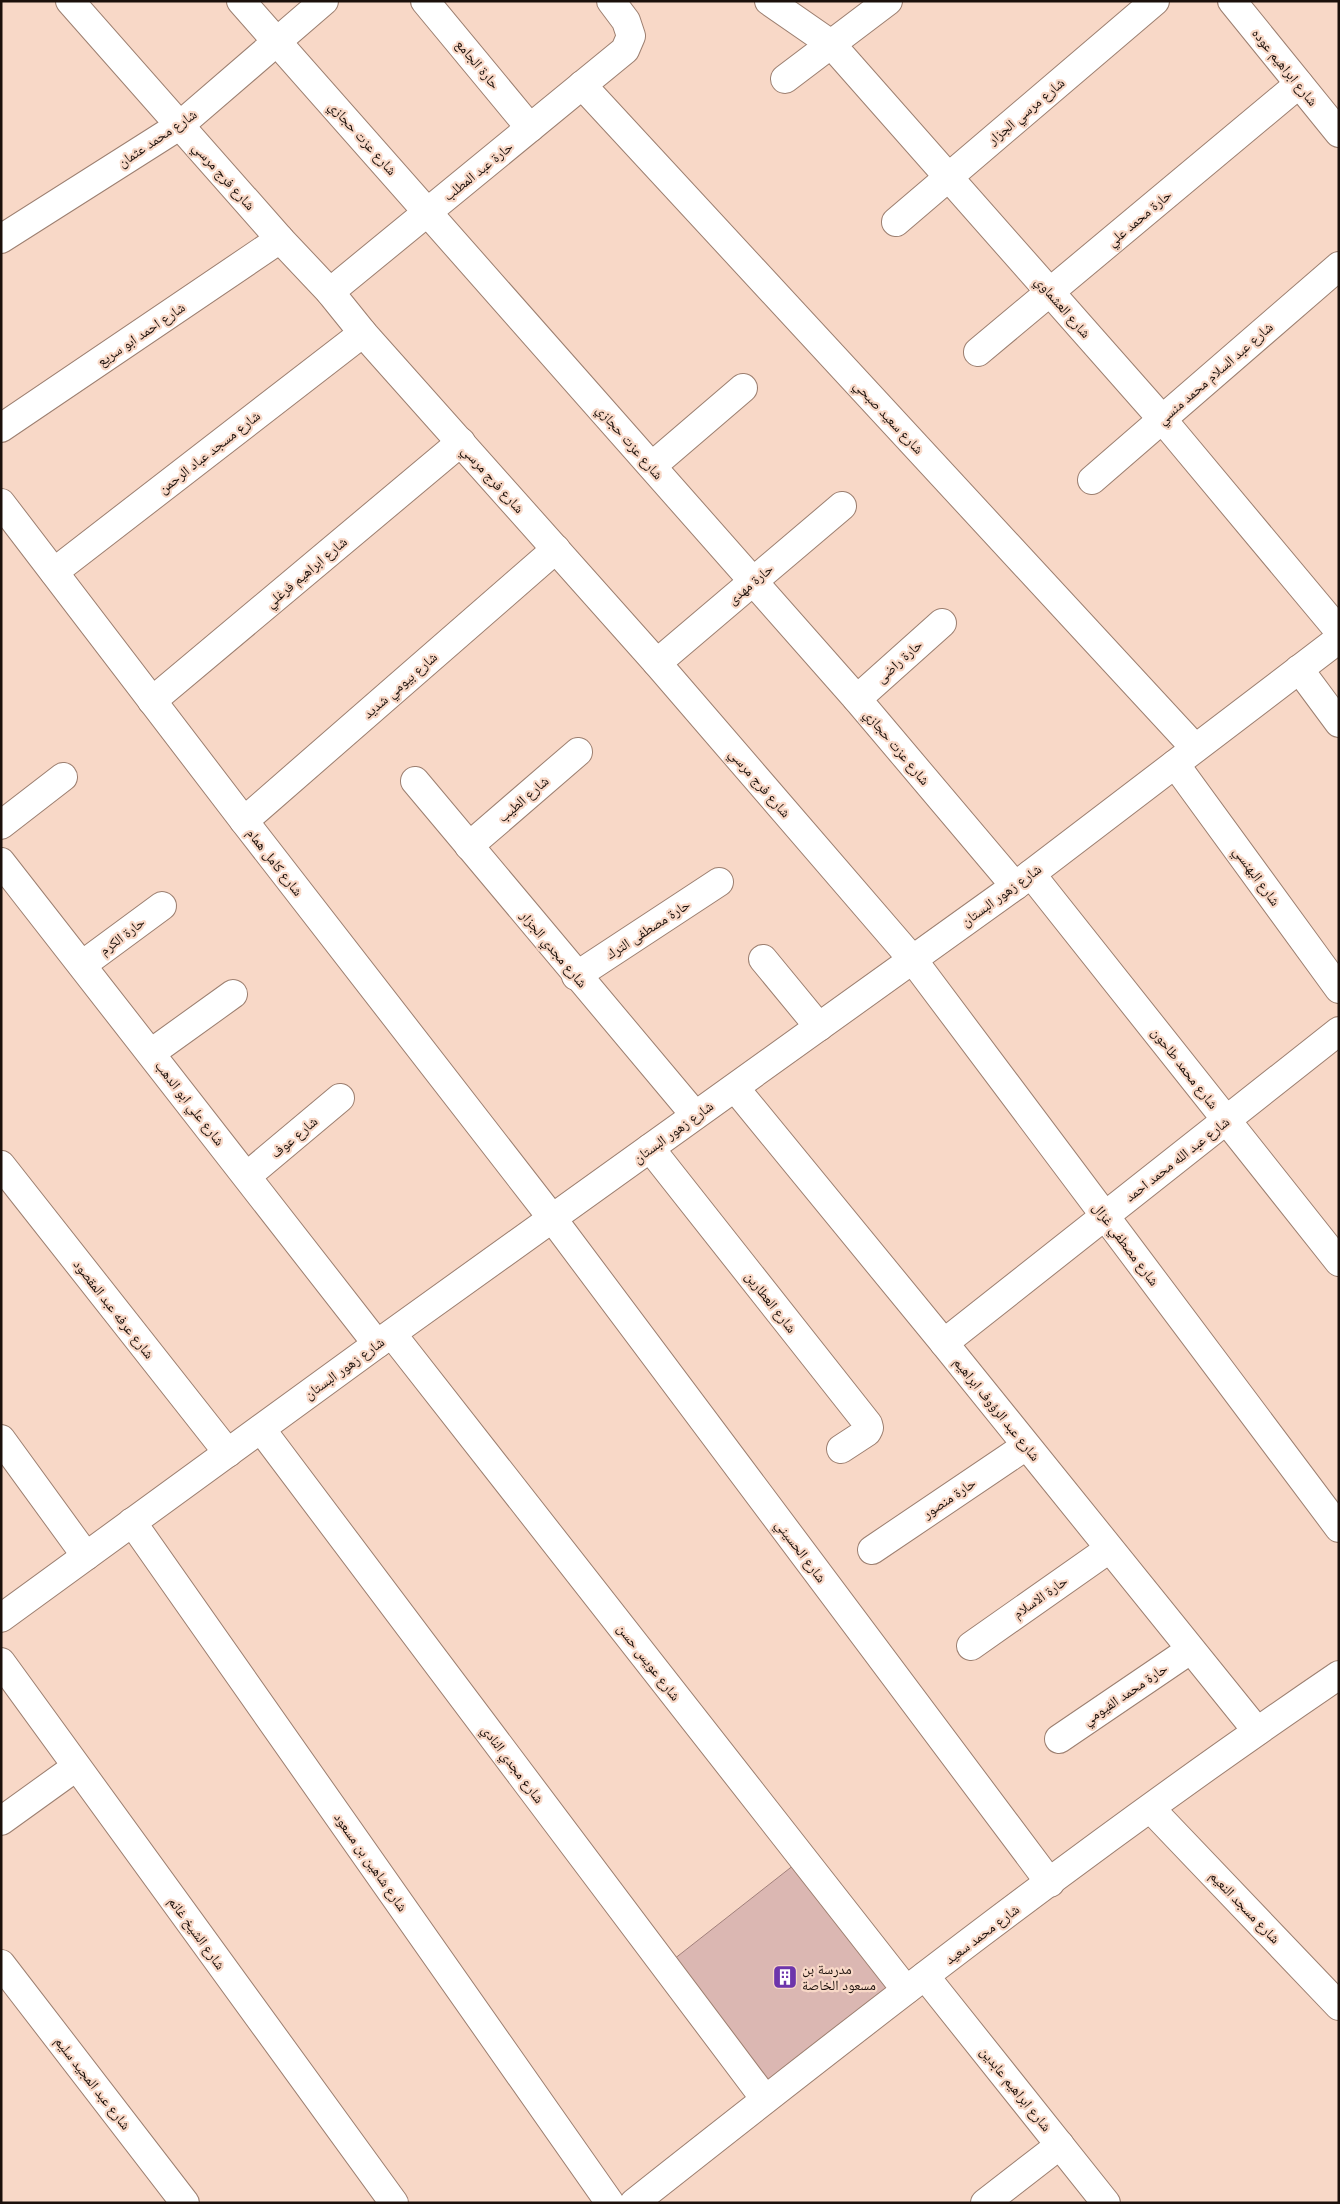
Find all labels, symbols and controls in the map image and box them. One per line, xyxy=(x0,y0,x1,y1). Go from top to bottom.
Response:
street label: شارع ابراهيم عوده xyxy=(1247,24,1322,110)
street label: حارة الجامع xyxy=(451,35,504,93)
street label: شارع مرسي الجزار xyxy=(983,74,1070,151)
street label: شارع عزت حجازي xyxy=(323,97,401,180)
street label: شارع محمد عثمان xyxy=(114,105,201,172)
street label: حارة عبد المطلب xyxy=(440,137,517,205)
street label: شارع فرج مرسي xyxy=(187,138,259,215)
street label: حارة محمد علي xyxy=(1103,186,1177,252)
street label: شارع العشماوي xyxy=(1029,272,1095,343)
street label: شارع احمد ابو سريع xyxy=(94,298,189,371)
street label: شارع عبد السلام محمد منسي xyxy=(1153,318,1278,430)
street label: شارع سعيد صبحي xyxy=(848,376,928,460)
street label: شارع عزت حجازي xyxy=(591,401,667,485)
street label: شارع مسجد عباد الرحمن xyxy=(154,407,264,498)
street label: شارع فرج مرسي xyxy=(456,441,528,518)
street label: شارع ابراهيم فرغلي xyxy=(261,533,352,613)
street label: حارة مهدى xyxy=(723,560,777,608)
street label: حارة راضى xyxy=(872,635,926,687)
street label: شارع بيومي شديد xyxy=(359,648,443,724)
street label: شارع عزت حجازي xyxy=(858,705,934,790)
street label: شارع فرج مرسي xyxy=(723,745,795,823)
street label: شارع الطيب xyxy=(494,772,553,827)
street label: شارع كامل همام xyxy=(242,824,307,900)
street label: شارع البهنسي xyxy=(1227,843,1285,911)
street label: شارع زهور البستان xyxy=(957,860,1045,931)
street label: حارة مصطفى الترك xyxy=(602,895,694,963)
street label: شارع مجدي الجزار xyxy=(514,906,591,993)
street label: حارة الكرم xyxy=(96,913,149,960)
street label: شارع محمد طاحون xyxy=(1147,1024,1222,1113)
street label: شارع علي ابو الدهب xyxy=(149,1057,229,1151)
street label: شارع زهور البستان xyxy=(629,1097,717,1168)
street label: شارع عوف xyxy=(267,1112,322,1163)
street label: شارع عبد الله محمد احمد xyxy=(1121,1113,1234,1206)
street label: شارع مصطفي غزال xyxy=(1087,1199,1163,1291)
street label: شارع عرفه عبد المقصود xyxy=(69,1256,158,1363)
street label: شارع العطارين xyxy=(741,1268,801,1337)
street label: شارع زهور البستان xyxy=(300,1333,388,1404)
street label: شارع عبد الرؤوف ابراهيم xyxy=(949,1354,1044,1465)
street label: حارة منصور xyxy=(918,1474,979,1523)
street label: شارع الحسيني xyxy=(770,1516,830,1587)
street label: حارة الاسلام xyxy=(1009,1572,1071,1623)
street label: شارع عويس حسن xyxy=(612,1620,685,1705)
street label: حارة محمد الفيومي xyxy=(1079,1659,1172,1731)
street label: شارع مجدي النادي xyxy=(476,1721,548,1808)
street label: شارع شاهين بن مسعود xyxy=(329,1809,412,1915)
street label: شارع مسجد النعيم xyxy=(1205,1867,1284,1948)
street label: شارع الشيخ غانم xyxy=(164,1893,229,1974)
street label: شارع محمد سعيد xyxy=(941,1900,1023,1969)
place label: مدرسة بن مسعود الخاصة xyxy=(802,1960,876,1994)
building icon: مدرسة بن مسعود الخاصة xyxy=(772,1964,798,1990)
street label: شارع عبد المجيد سليم xyxy=(50,2033,135,2134)
street label: شارع ابراهيم عابدين xyxy=(976,2043,1056,2136)

